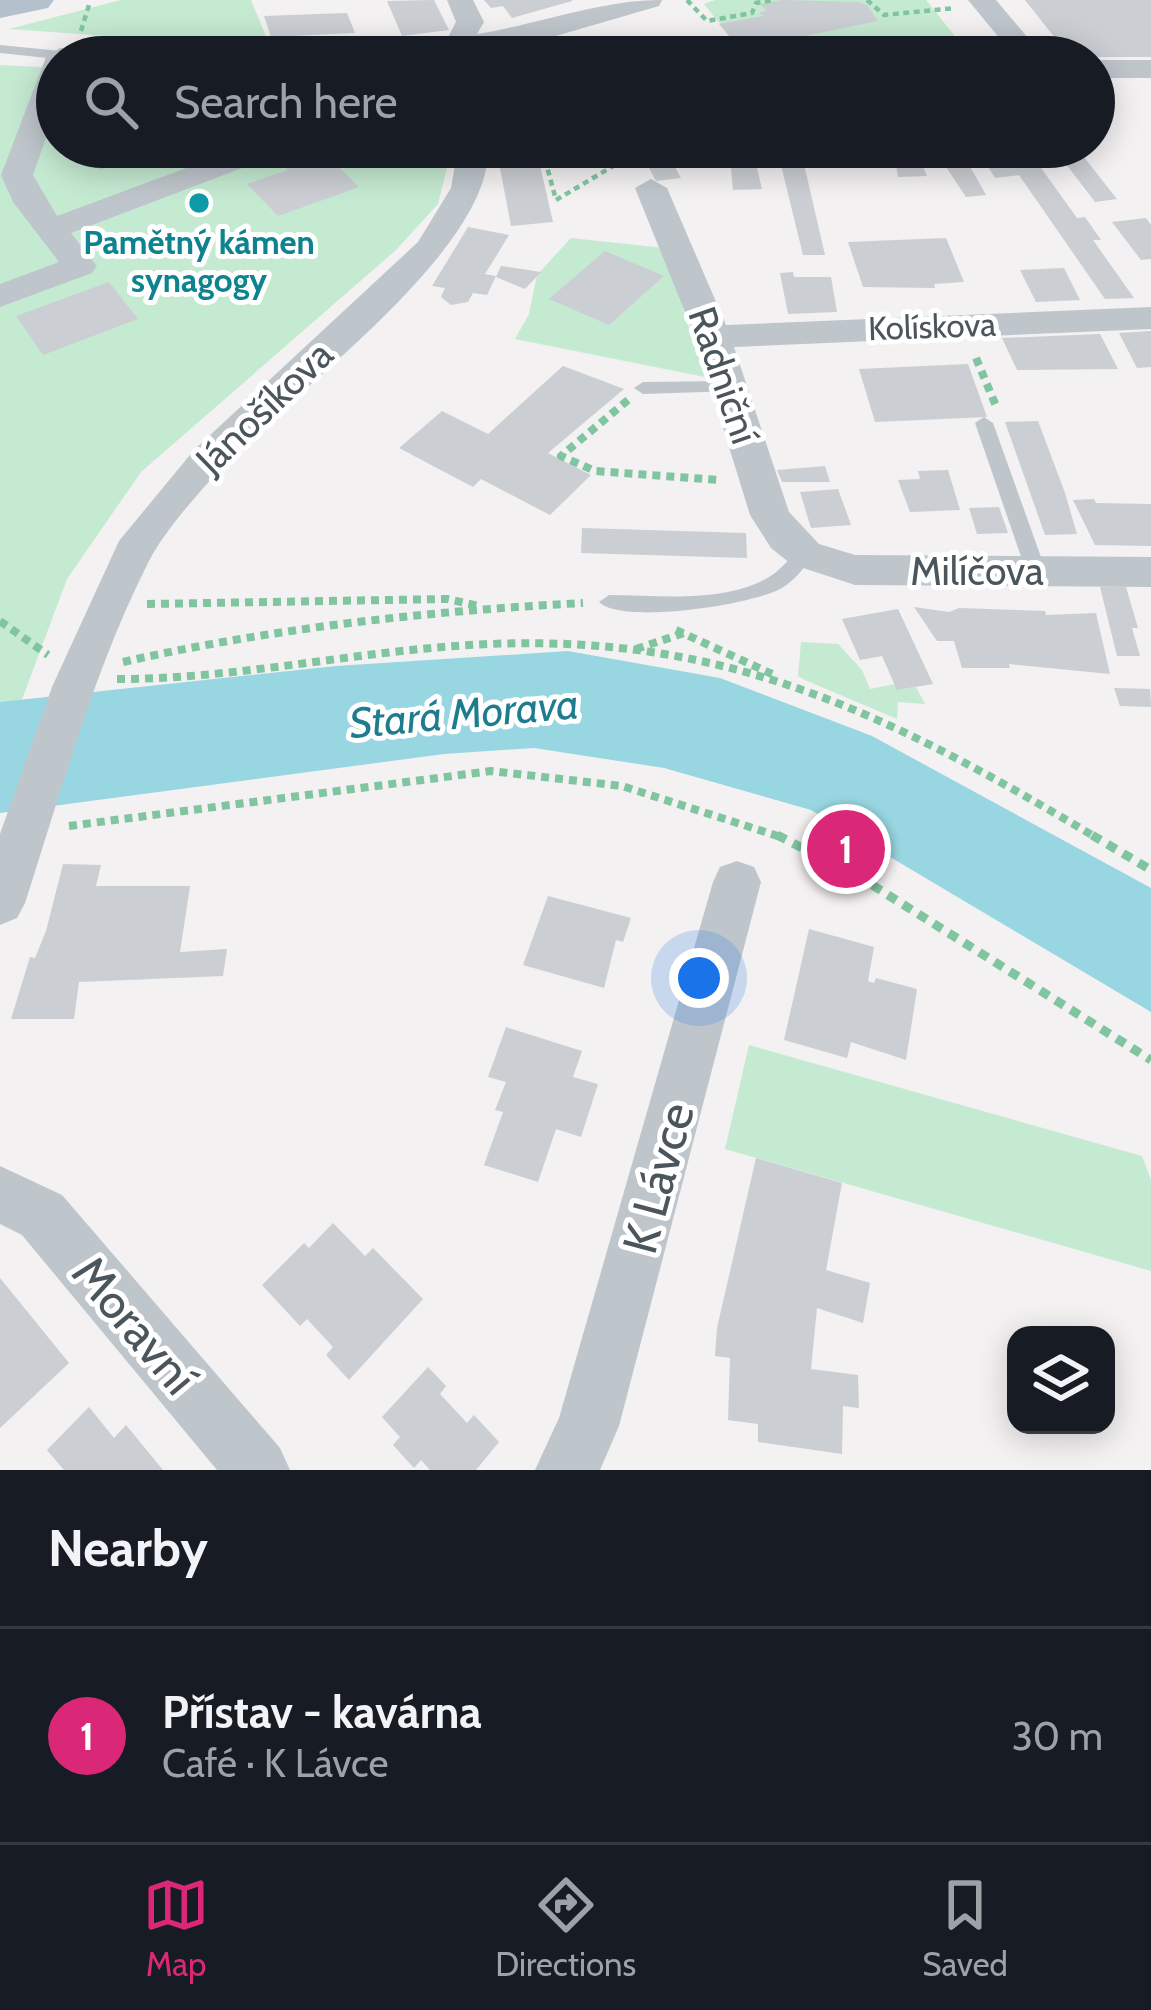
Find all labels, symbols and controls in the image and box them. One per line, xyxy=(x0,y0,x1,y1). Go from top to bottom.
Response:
search box xyxy=(36,36,1115,168)
icon: search xyxy=(78,69,144,135)
text: Search here xyxy=(174,75,398,129)
marker: Pamětný kámen synagogy xyxy=(186,190,212,216)
place label: Pamětný kámen synagogy xyxy=(83,222,315,300)
street label: Radniční xyxy=(678,300,770,450)
street label: Kolískova xyxy=(867,304,997,348)
street label: Jánošíkova xyxy=(185,330,342,484)
street label: Milíčova xyxy=(910,547,1044,595)
water label: Stará Morava xyxy=(347,677,581,749)
pin: 1 xyxy=(807,804,885,894)
your location xyxy=(669,948,729,1008)
street label: K Lávce xyxy=(610,1096,706,1260)
street label: Moravní xyxy=(61,1244,209,1406)
map controls xyxy=(1007,1326,1115,1434)
button: layers xyxy=(1007,1326,1115,1434)
text: Nearby xyxy=(48,1517,208,1579)
text: Přístav - kavárna xyxy=(162,1685,482,1739)
text: 1 xyxy=(80,1712,94,1760)
text: 30 m xyxy=(1012,1712,1103,1760)
text: Café · K Lávce xyxy=(162,1739,389,1787)
tab: Map xyxy=(143,1872,209,1984)
tab: Directions xyxy=(495,1872,636,1984)
tab: Saved xyxy=(922,1872,1008,1984)

